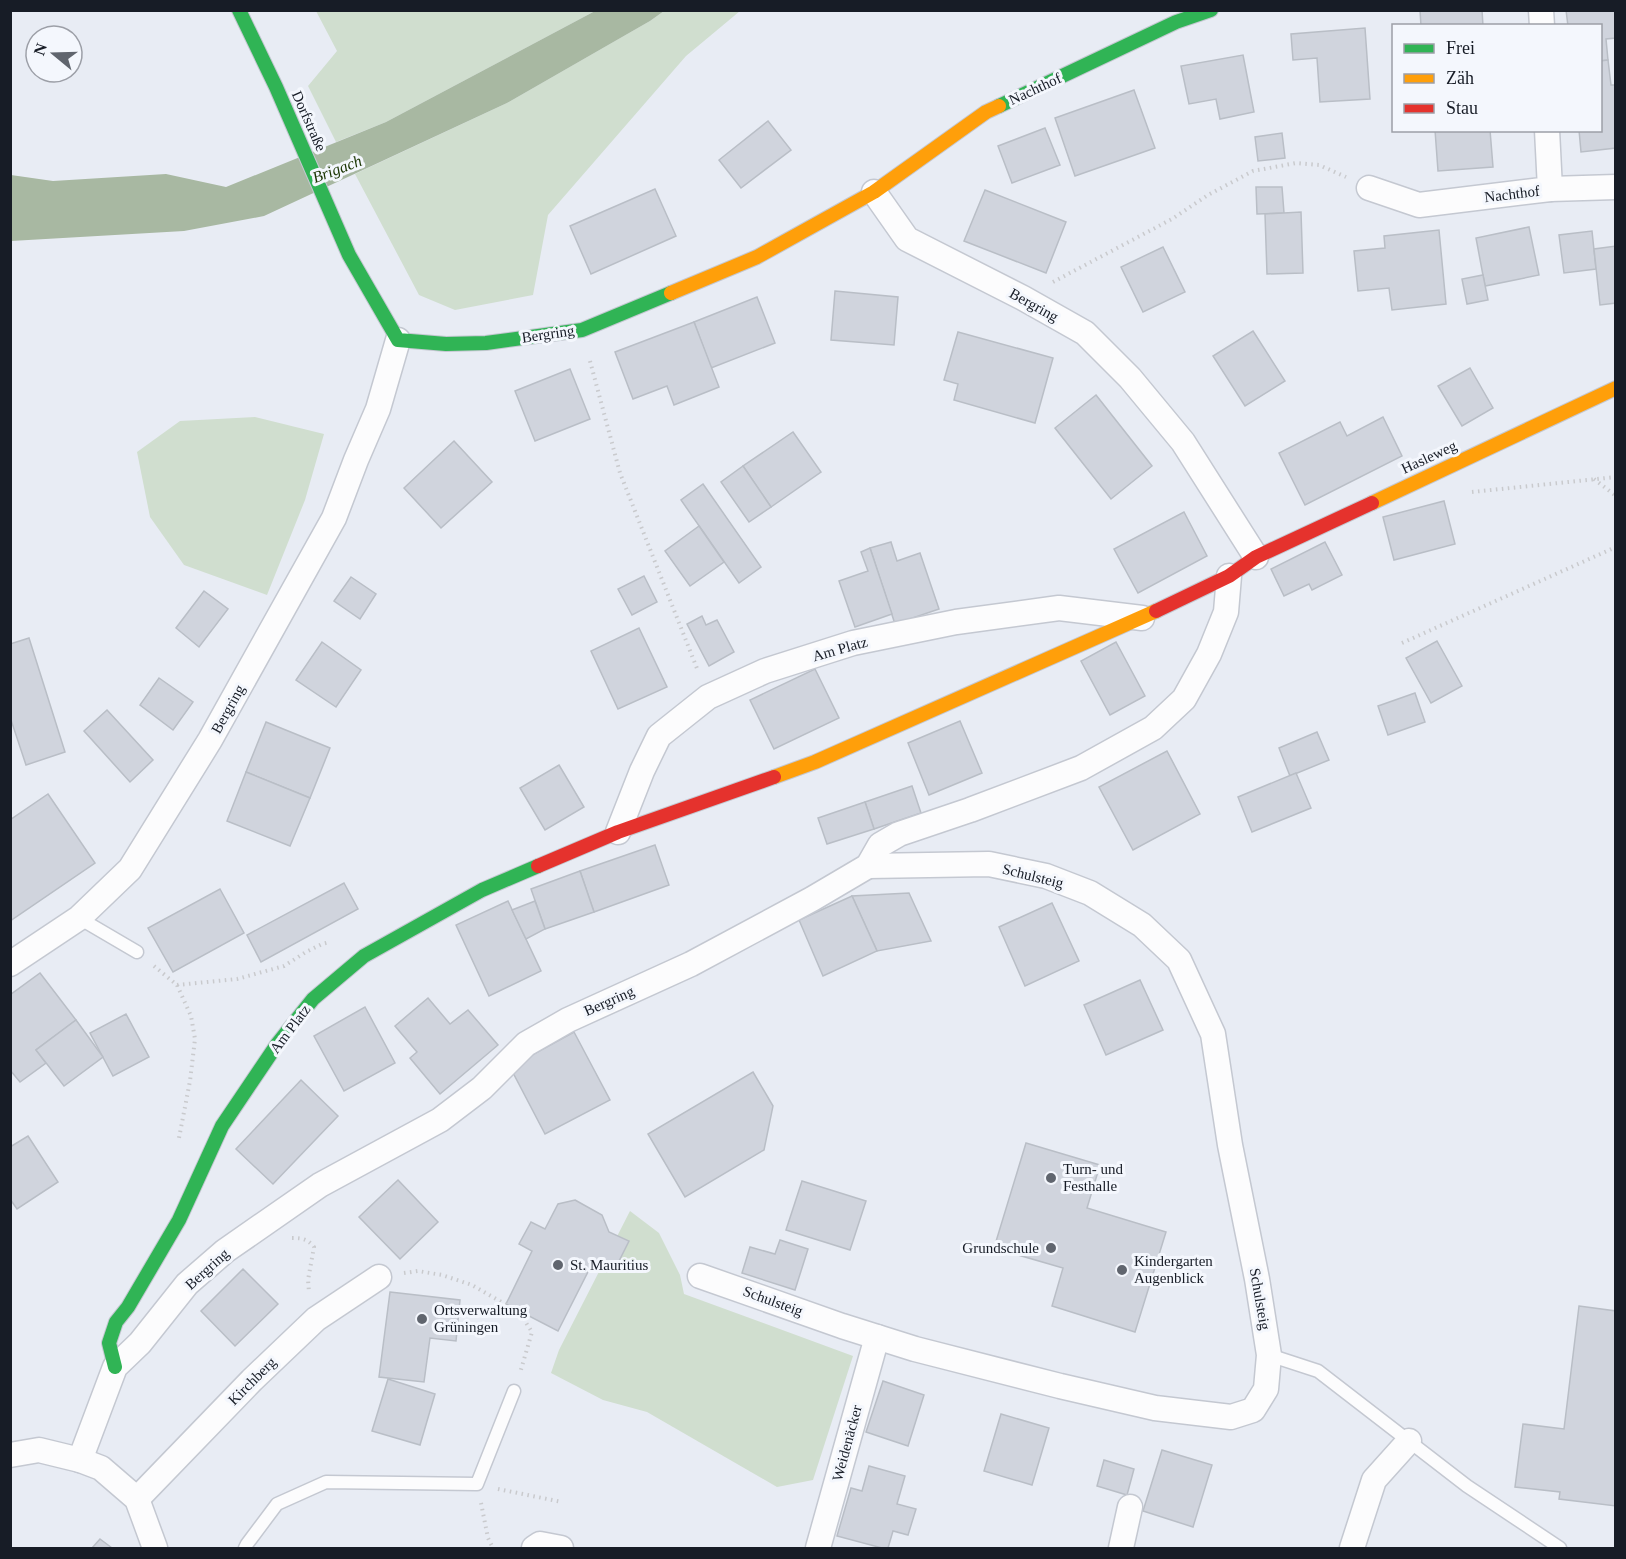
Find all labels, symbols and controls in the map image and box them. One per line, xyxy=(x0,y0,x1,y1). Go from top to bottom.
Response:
north arrow xyxy=(24,24,84,84)
legend xyxy=(1392,24,1602,132)
text: Frei xyxy=(1446,38,1475,58)
text: N xyxy=(30,41,50,58)
text: Zäh xyxy=(1446,68,1474,88)
street label: Nachthof xyxy=(1006,70,1064,108)
street label: Dorfstraße xyxy=(289,88,329,154)
text: Stau xyxy=(1446,98,1478,118)
water label: Brigach xyxy=(310,152,364,187)
street label: Nachthof xyxy=(1483,183,1541,205)
street label: Bergring xyxy=(1007,285,1062,325)
street label: Bergring xyxy=(521,322,576,346)
street label: Hasleweg xyxy=(1399,437,1460,477)
street label: Am Platz xyxy=(811,633,870,664)
street label: Bergring xyxy=(208,681,248,736)
street label: Schulsteig xyxy=(1001,861,1066,891)
street label: Bergring xyxy=(582,983,637,1019)
street label: Am Platz xyxy=(267,1001,314,1056)
place label: Turn- und Festhalle xyxy=(1063,1161,1123,1194)
marker: Turn- und Festhalle xyxy=(1044,1171,1058,1185)
place label: Grundschule xyxy=(962,1240,1039,1256)
marker: Grundschule xyxy=(1044,1241,1058,1255)
street label: Bergring xyxy=(182,1245,232,1293)
place label: Kindergarten Augenblick xyxy=(1134,1253,1213,1286)
place label: St. Mauritius xyxy=(570,1257,649,1273)
marker: St. Mauritius xyxy=(551,1258,565,1272)
marker: Kindergarten Augenblick xyxy=(1115,1263,1129,1277)
street label: Schulsteig xyxy=(1247,1267,1273,1332)
street label: Schulsteig xyxy=(741,1283,806,1319)
place label: Ortsverwaltung Grüningen xyxy=(434,1302,528,1335)
marker: Ortsverwaltung Grüningen xyxy=(415,1312,429,1326)
street label: Kirchberg xyxy=(225,1354,279,1408)
street label: Weidenäcker xyxy=(829,1403,865,1483)

